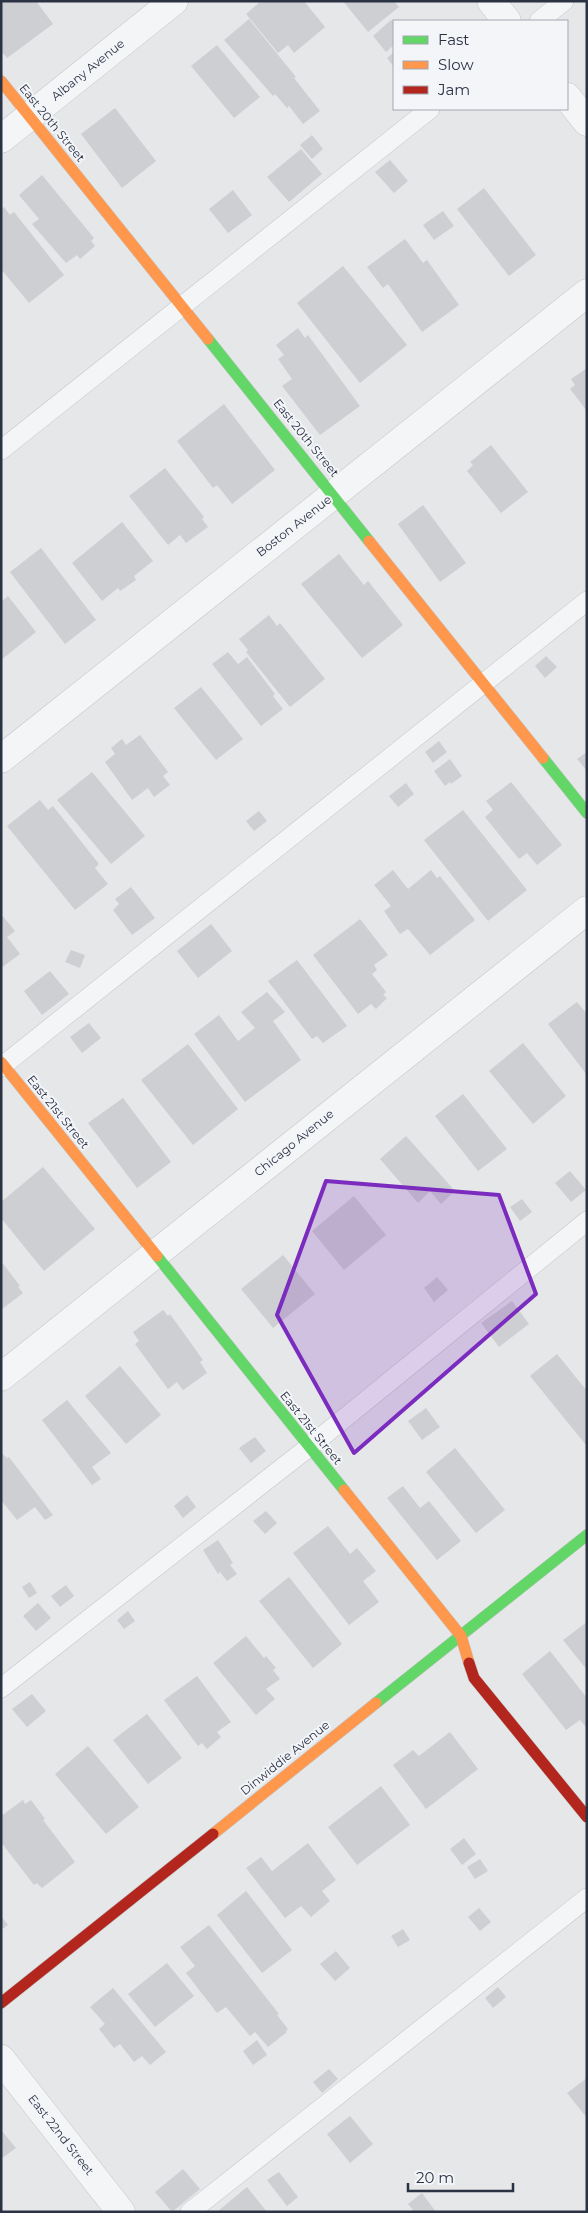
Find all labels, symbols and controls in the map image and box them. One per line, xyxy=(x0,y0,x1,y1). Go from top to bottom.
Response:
legend xyxy=(393,20,568,110)
text: Fast xyxy=(438,30,469,49)
street label: Albany Avenue xyxy=(48,36,127,104)
text: Slow xyxy=(438,55,474,74)
text: Jam xyxy=(437,80,470,99)
street label: East 20th Street xyxy=(16,81,89,165)
street label: East 20th Street xyxy=(270,396,343,480)
street label: Boston Avenue xyxy=(253,492,334,560)
street label: East 21st Street xyxy=(24,1072,93,1152)
street label: Chicago Avenue xyxy=(251,1106,336,1179)
street label: East 21st Street xyxy=(277,1388,346,1468)
street label: Dinwiddie Avenue xyxy=(237,1717,332,1798)
street label: East 22nd Street xyxy=(25,2091,98,2178)
scale bar xyxy=(408,2160,513,2192)
text: 20 m xyxy=(416,2168,454,2187)

